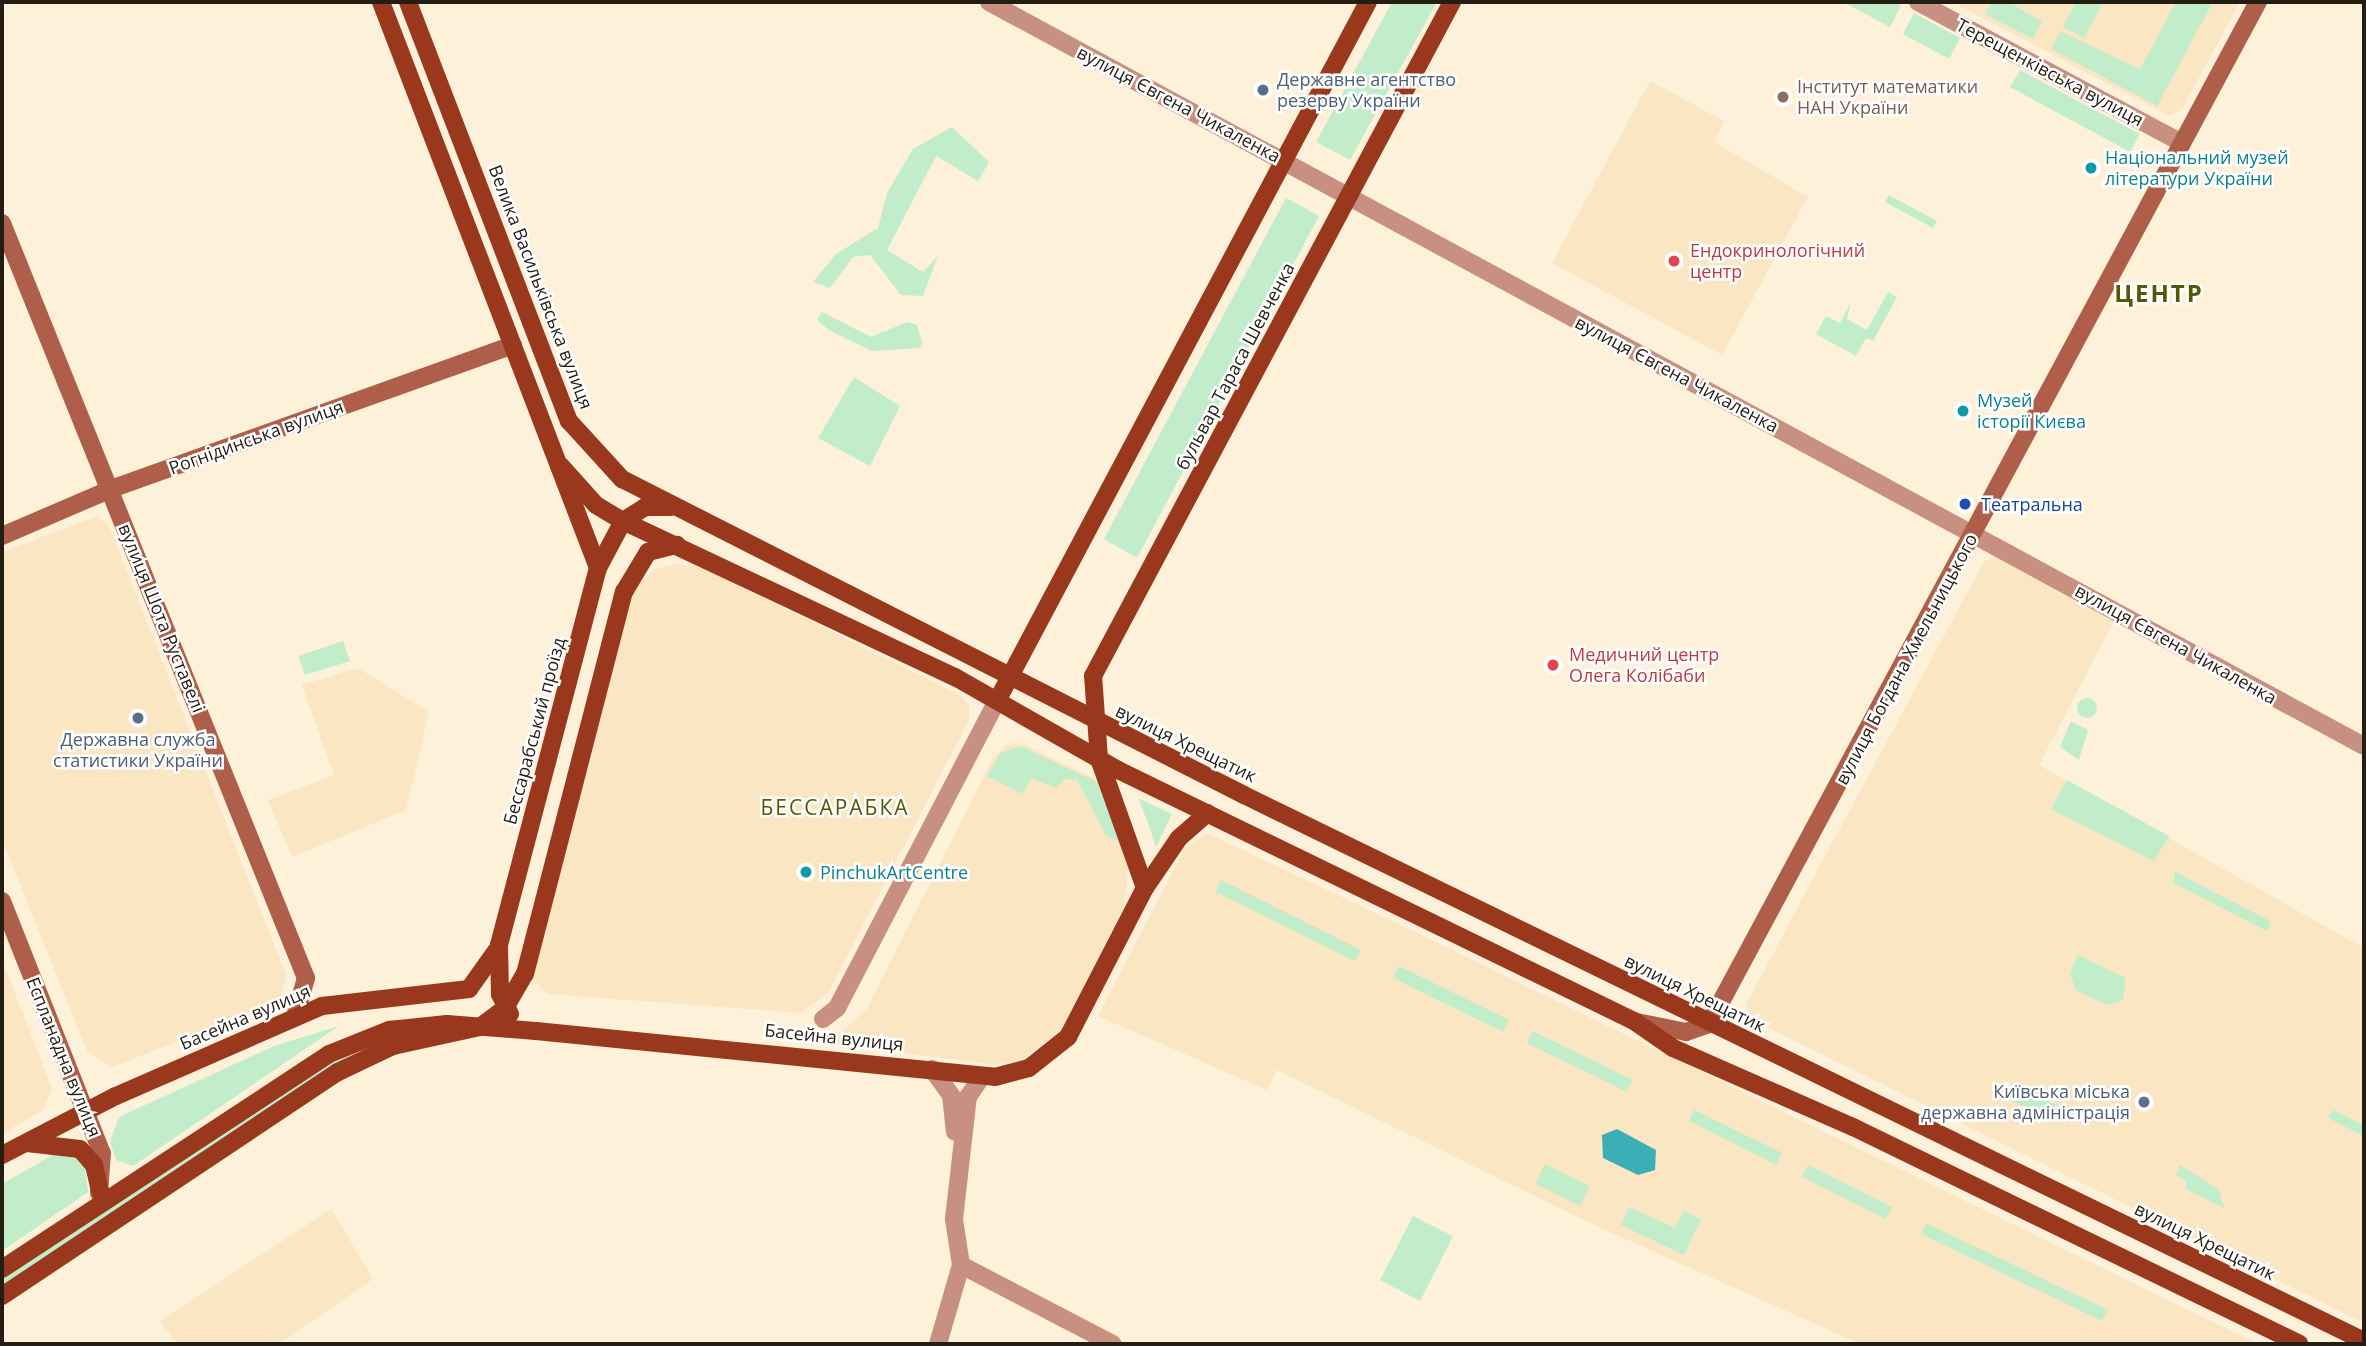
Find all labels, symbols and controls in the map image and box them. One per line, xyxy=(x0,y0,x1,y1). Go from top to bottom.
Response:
street label: Терещенківська вулиця xyxy=(1953,14,2147,130)
street label: вулиця Євгена Чикаленка xyxy=(1074,41,1284,167)
place label: Державне агентство резерву України xyxy=(1277,69,1456,112)
place label: Інститут математики НАН України xyxy=(1797,76,1978,119)
marker: Державне агентство резерву України xyxy=(1255,82,1271,98)
marker: Інститут математики НАН України xyxy=(1775,89,1791,105)
place label: Національний музей літератури України xyxy=(2105,147,2289,190)
marker: Національний музей літератури України xyxy=(2083,160,2099,176)
street label: Велика Васильківська вулиця xyxy=(484,162,598,412)
place label: Ендокринологічний центр xyxy=(1690,240,1865,282)
marker: Ендокринологічний центр xyxy=(1664,251,1684,271)
street label: бульвар Тараса Шевченка xyxy=(1171,259,1299,473)
district label: ЦЕНТР xyxy=(2115,279,2203,307)
street label: вулиця Євгена Чикаленка xyxy=(1572,311,1782,437)
place label: Музей історії Києва xyxy=(1977,390,2086,432)
street label: Рогнідинська вулиця xyxy=(166,395,346,479)
marker: Музей історії Києва xyxy=(1955,403,1971,419)
place label: Театральна xyxy=(1981,493,2083,515)
marker: Театральна xyxy=(1955,494,1975,514)
street label: вулиця Шота Руставелі xyxy=(114,520,210,716)
street label: вулиця Богдана Хмельницького xyxy=(1830,530,1982,788)
street label: вулиця Євгена Чикаленка xyxy=(2071,580,2281,708)
street label: Бессарабський проїзд xyxy=(499,635,569,827)
place label: Медичний центр Олега Колібаби xyxy=(1569,644,1719,686)
marker: Медичний центр Олега Колібаби xyxy=(1543,655,1563,675)
street label: вулиця Хрещатик xyxy=(1112,700,1260,786)
marker: Державна служба статистики України xyxy=(130,710,146,726)
place label: Державна служба статистики України xyxy=(53,729,223,772)
district label: БЕССАРАБКА xyxy=(762,794,908,820)
place label: PinchukArtCentre xyxy=(820,861,968,883)
marker: PinchukArtCentre xyxy=(798,864,814,880)
street label: вулиця Хрещатик xyxy=(1621,950,1769,1036)
street label: Еспланадна вулиця xyxy=(22,974,106,1140)
street label: Басейна вулиця xyxy=(177,980,313,1054)
street label: Басейна вулиця xyxy=(763,1019,905,1055)
place label: Київська міська державна адміністрація xyxy=(1921,1081,2130,1124)
marker: Київська міська державна адміністрація xyxy=(2136,1094,2152,1110)
street label: вулиця Хрещатик xyxy=(2131,1198,2279,1284)

